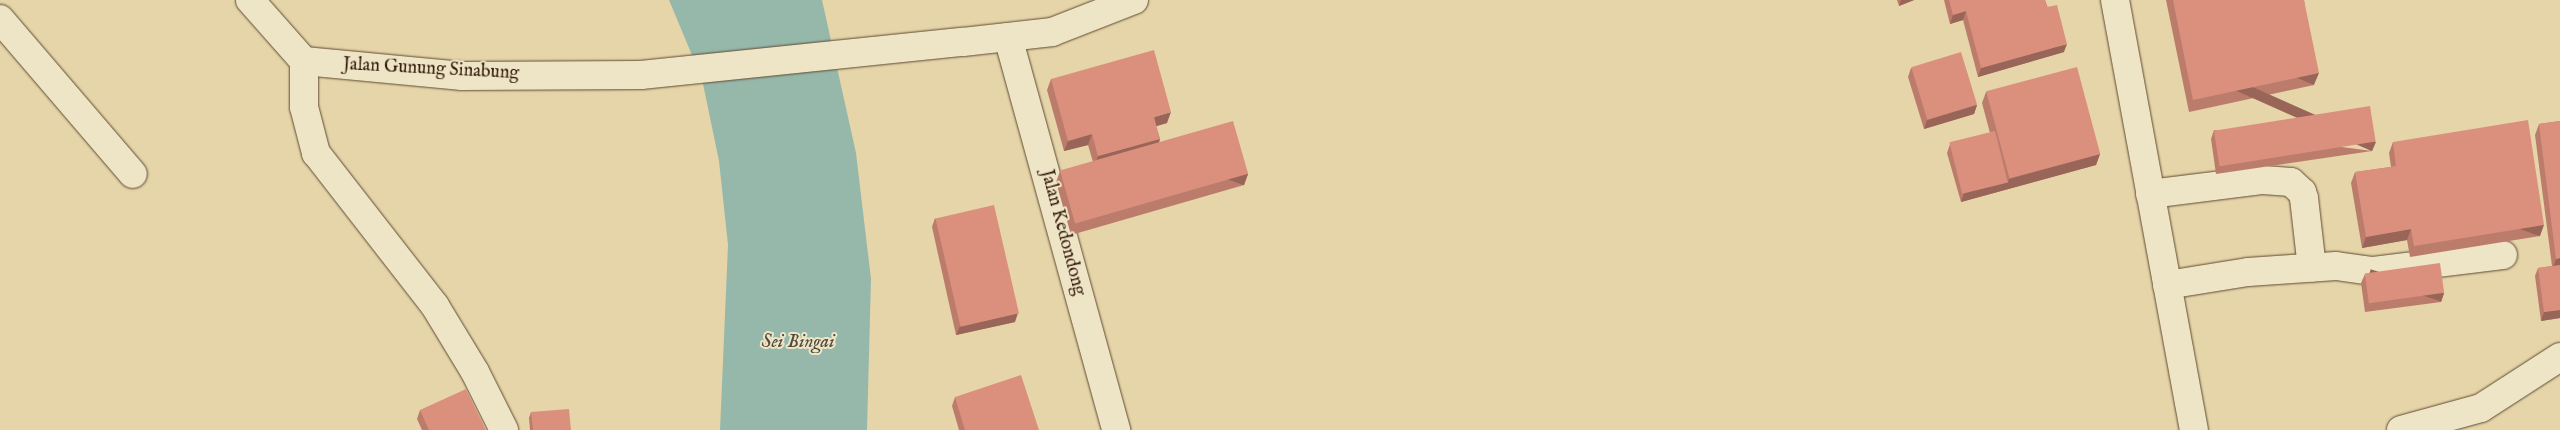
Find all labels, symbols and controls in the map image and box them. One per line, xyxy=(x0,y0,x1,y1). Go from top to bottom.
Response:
street label: Jalan Gunung Sinabung xyxy=(342,55,520,85)
street label: Jalan Kedondong xyxy=(1035,168,1089,298)
water label: Sei Bingai xyxy=(762,332,834,354)

